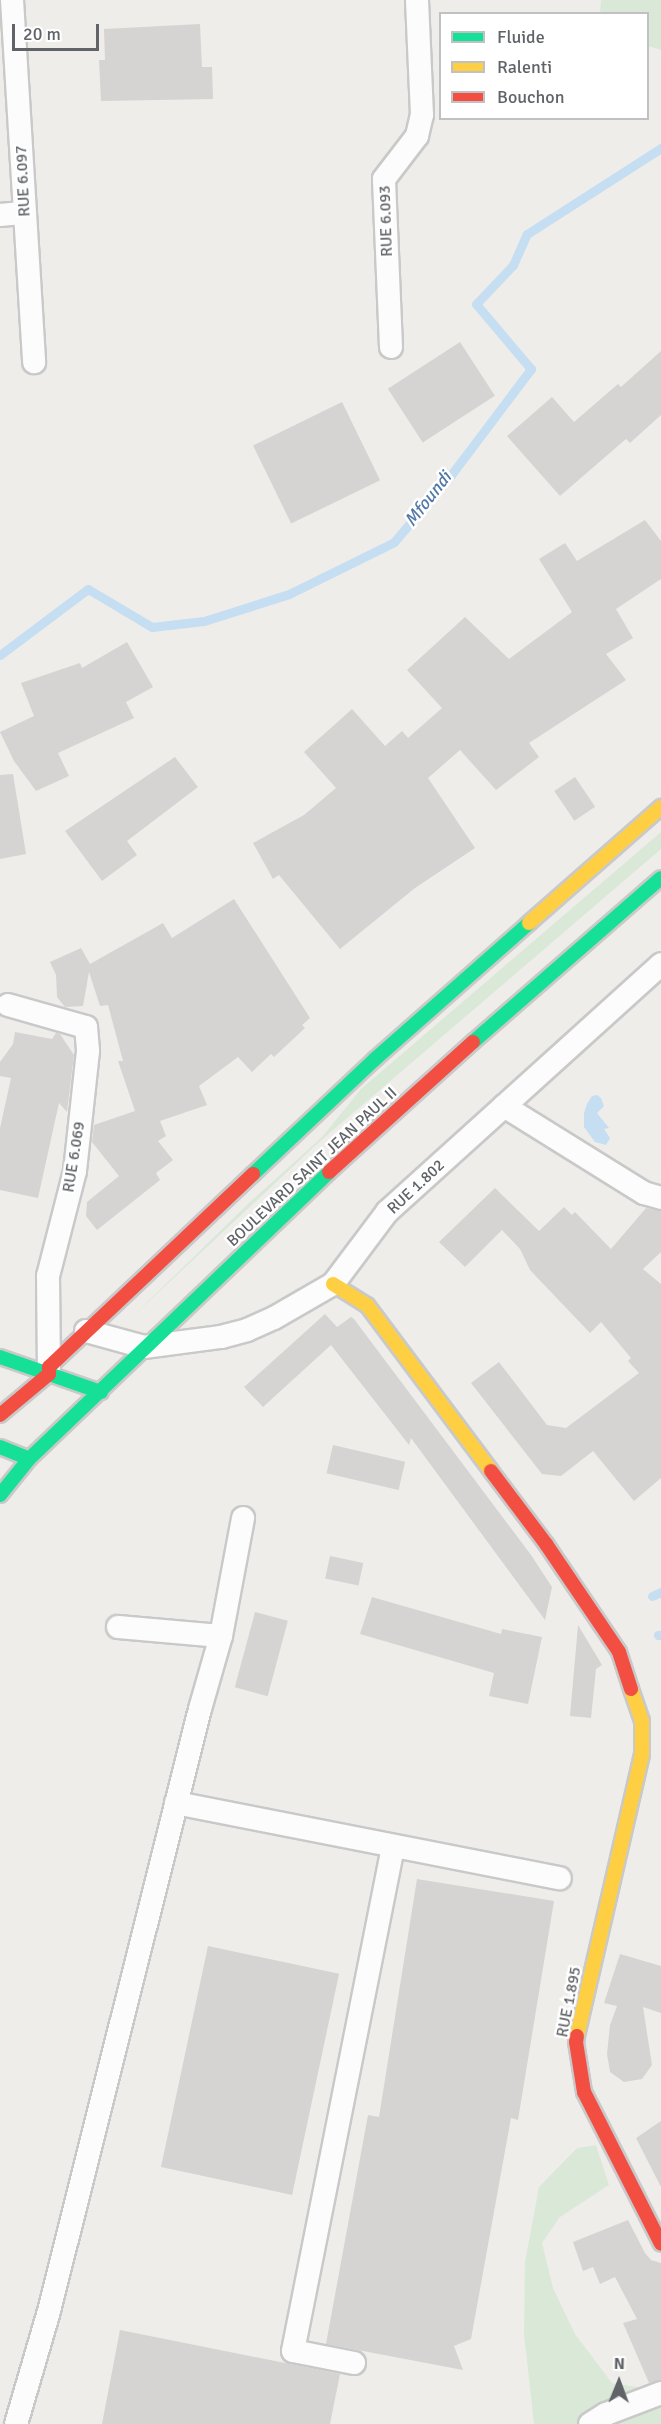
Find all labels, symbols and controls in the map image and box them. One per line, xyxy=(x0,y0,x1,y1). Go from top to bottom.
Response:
scale bar xyxy=(15,12,102,50)
legend xyxy=(439,12,649,120)
text: 20 m xyxy=(23,23,61,45)
text: Fluide xyxy=(497,26,545,48)
text: Ralenti xyxy=(497,56,552,78)
text: Bouchon xyxy=(497,86,565,108)
street label: RUE 6.097 xyxy=(12,145,34,217)
street label: RUE 6.093 xyxy=(375,185,397,257)
water label: Mfoundi xyxy=(400,467,456,531)
street label: BOULEVARD SAINT JEAN PAUL II xyxy=(223,1083,401,1251)
street label: RUE 6.069 xyxy=(59,1120,89,1194)
street label: RUE 1.802 xyxy=(383,1156,449,1218)
street label: RUE 1.895 xyxy=(553,1965,585,2039)
north arrow xyxy=(589,2352,649,2412)
text: N xyxy=(614,2354,625,2374)

